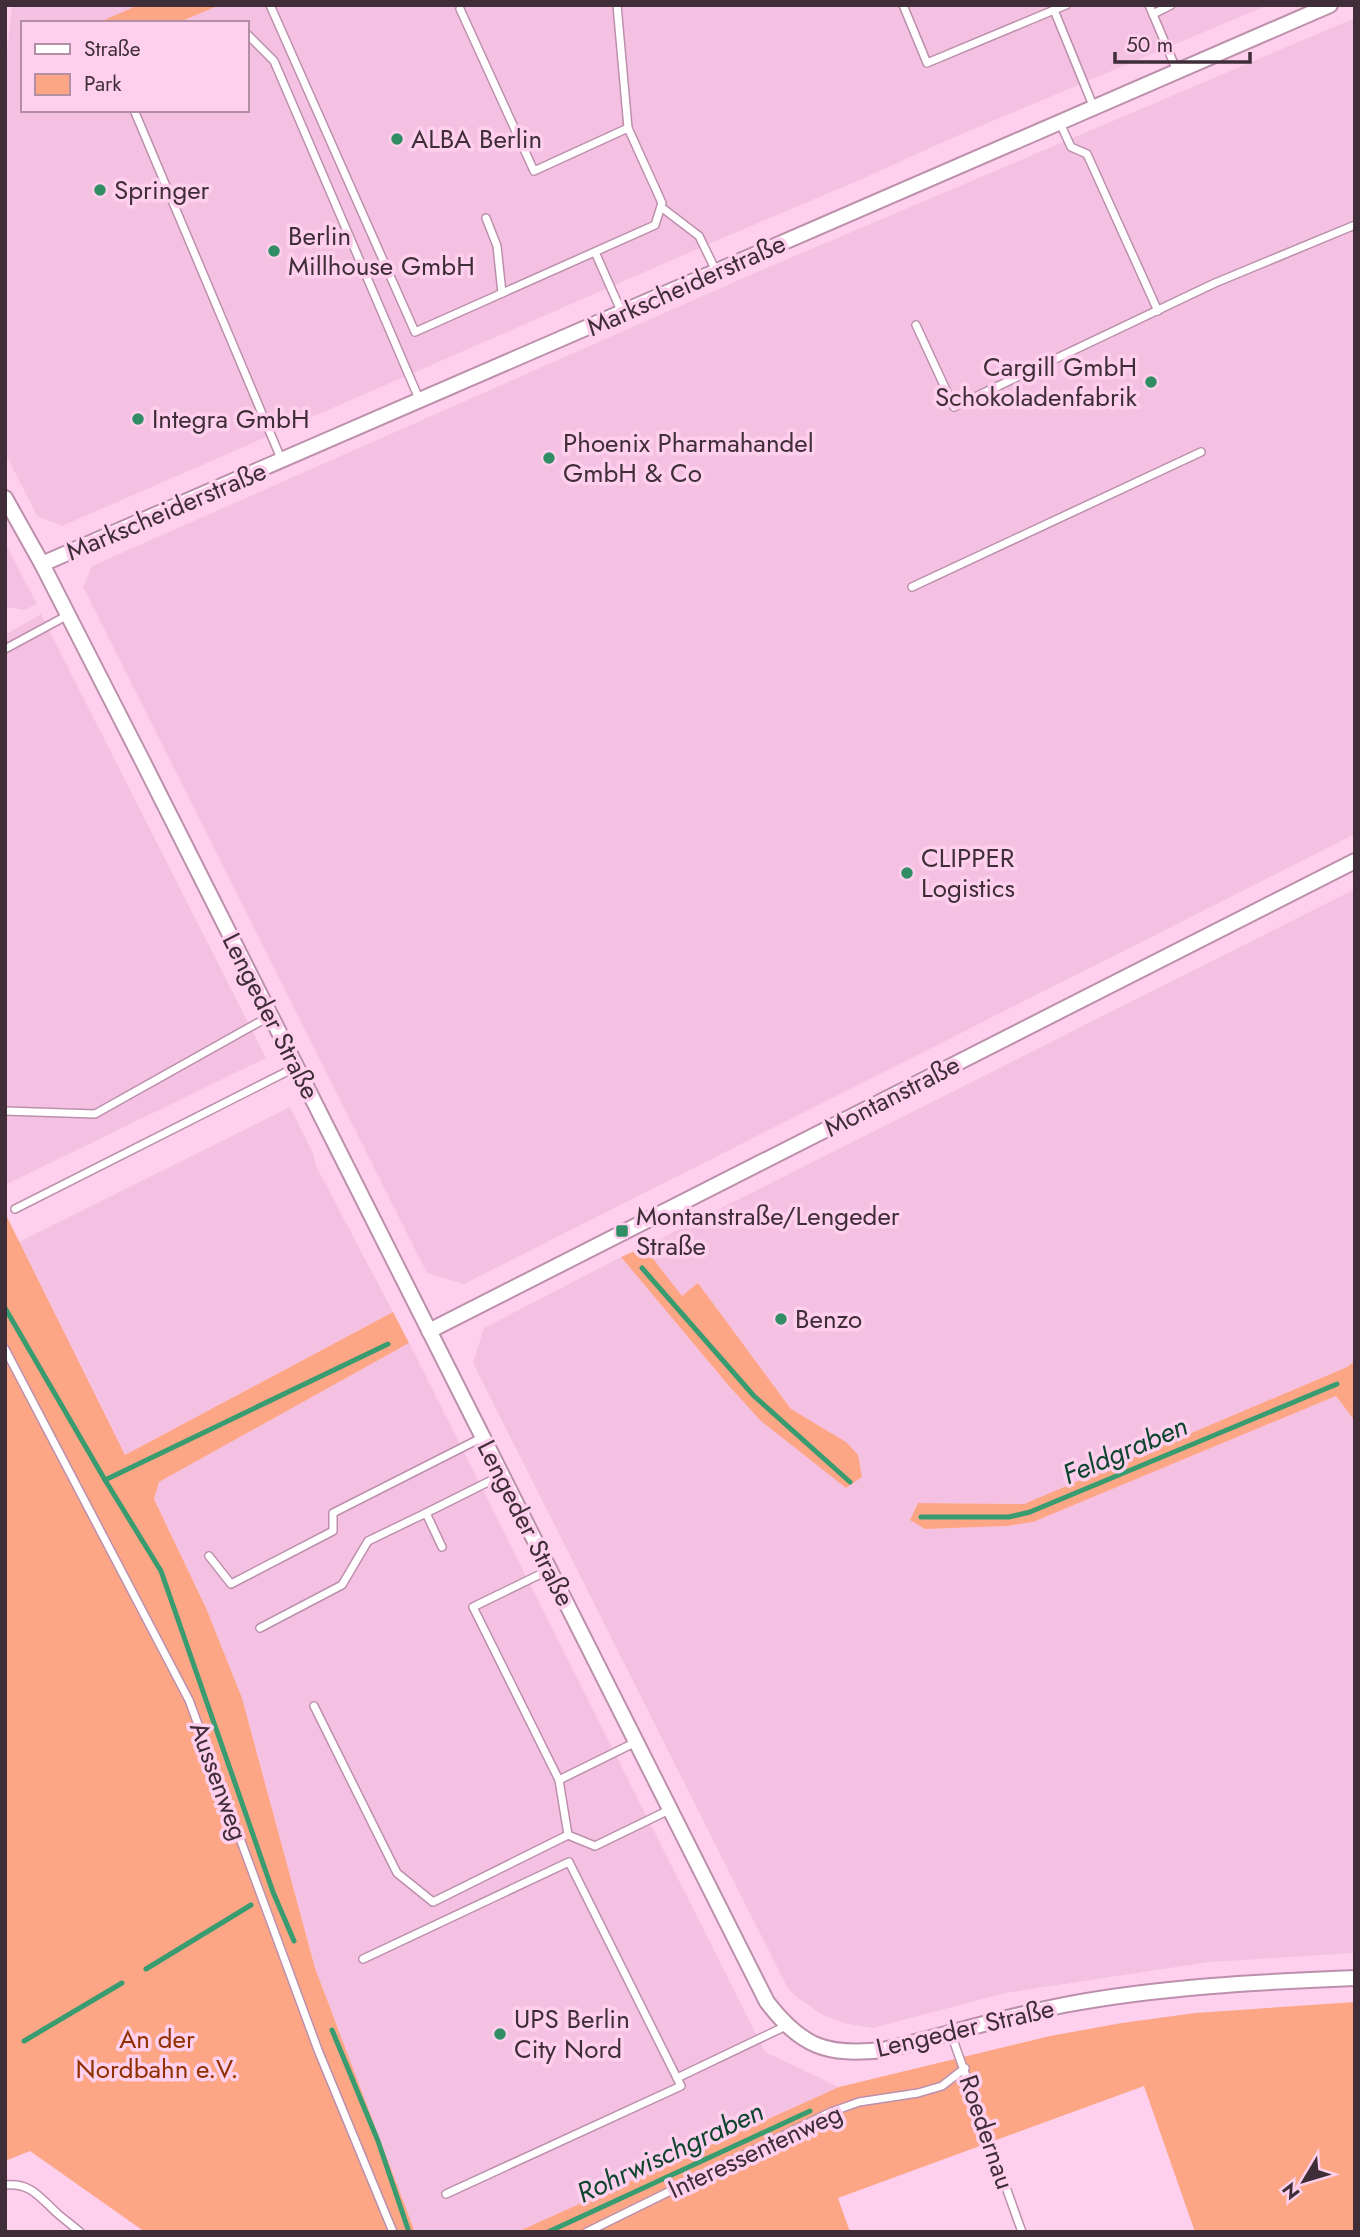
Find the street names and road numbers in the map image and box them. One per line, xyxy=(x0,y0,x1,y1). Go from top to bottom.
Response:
street label: Markscheiderstraße xyxy=(581,224,791,346)
street label: Markscheiderstraße xyxy=(60,452,272,570)
street label: Lengeder Straße xyxy=(213,926,329,1106)
street label: Montanstraße xyxy=(818,1046,966,1146)
street label: Lengeder Straße xyxy=(468,1433,584,1613)
street label: Aussenweg xyxy=(180,1716,258,1846)
street label: Lengeder Straße xyxy=(872,1989,1058,2067)
street label: Roedernau xyxy=(950,2070,1024,2194)
street label: Interessentenweg xyxy=(662,2094,848,2208)

